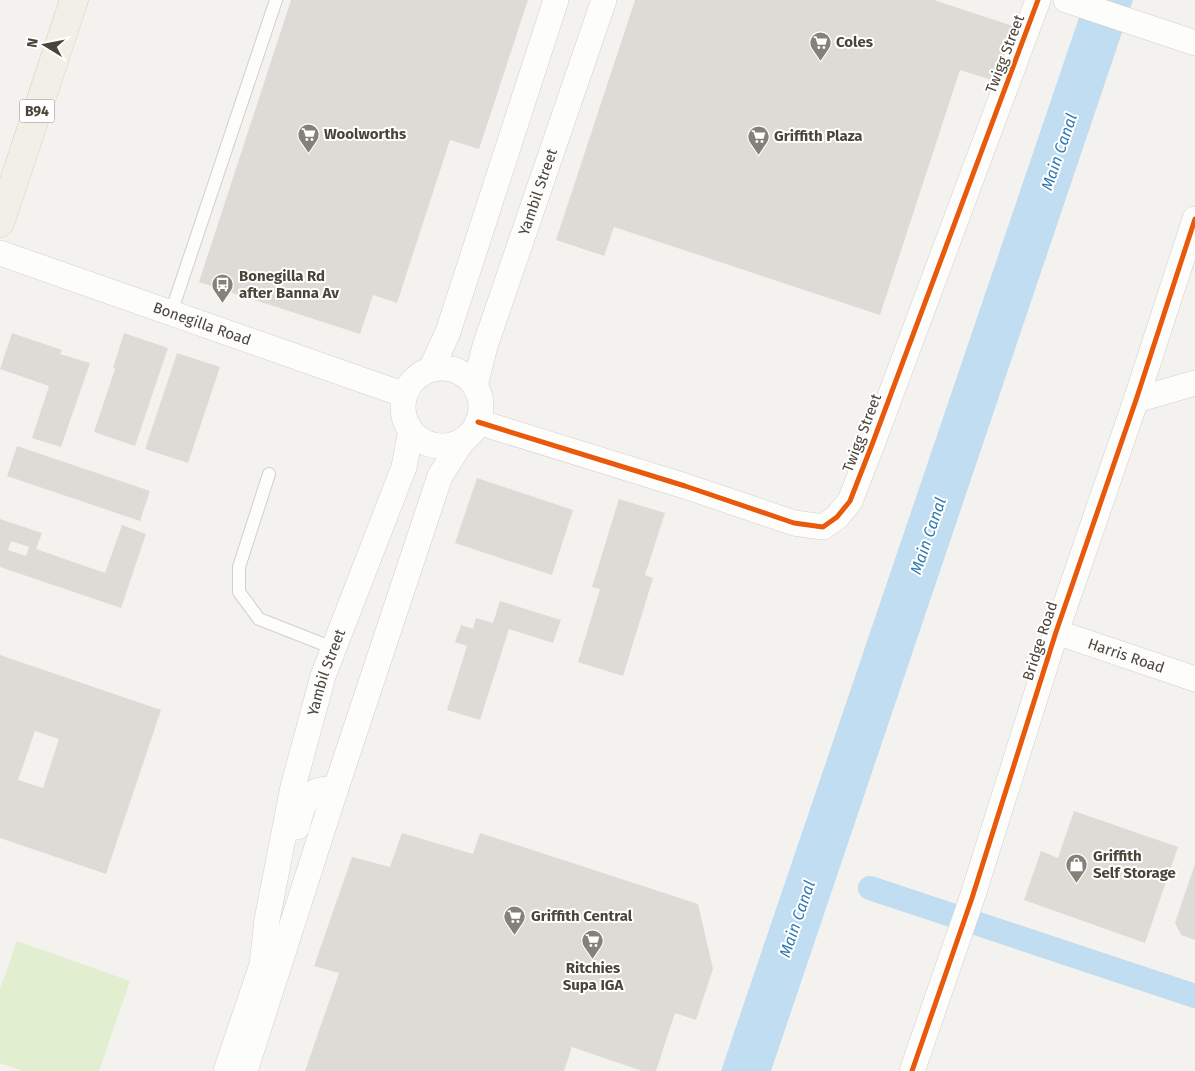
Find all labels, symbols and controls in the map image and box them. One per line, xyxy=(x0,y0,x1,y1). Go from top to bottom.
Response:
street label: Twigg Street xyxy=(982,12,1028,96)
north arrow xyxy=(20,20,70,70)
supermarket icon: Coles xyxy=(808,30,832,61)
place label: Coles xyxy=(836,33,873,51)
text: N xyxy=(24,37,42,49)
road number: B94 xyxy=(20,100,54,122)
water label: Main Canal xyxy=(1037,111,1081,193)
supermarket icon: Woolworths xyxy=(296,122,320,153)
supermarket icon: Griffith Plaza xyxy=(746,124,770,155)
place label: Woolworths xyxy=(324,125,406,143)
place label: Griffith Plaza xyxy=(774,127,863,145)
street label: Yambil Street xyxy=(515,146,561,238)
place label: Bonegilla Rd after Banna Av xyxy=(239,267,339,302)
bus stop icon: Bonegilla Rd after Banna Av xyxy=(211,273,235,304)
street label: Bonegilla Road xyxy=(151,298,253,349)
street label: Twigg Street xyxy=(839,391,885,475)
water label: Main Canal xyxy=(906,495,950,577)
street label: Bridge Road xyxy=(1019,599,1061,683)
street label: Yambil Street xyxy=(304,626,349,718)
street label: Harris Road xyxy=(1085,634,1167,677)
place label: Griffith Self Storage xyxy=(1093,847,1176,882)
shop icon: Griffith Self Storage xyxy=(1065,853,1089,884)
water label: Main Canal xyxy=(775,878,819,960)
supermarket icon: Griffith Central xyxy=(503,904,527,935)
place label: Griffith Central xyxy=(531,907,633,925)
supermarket icon: Ritchies Supa IGA xyxy=(581,928,605,959)
place label: Ritchies Supa IGA xyxy=(563,959,624,994)

